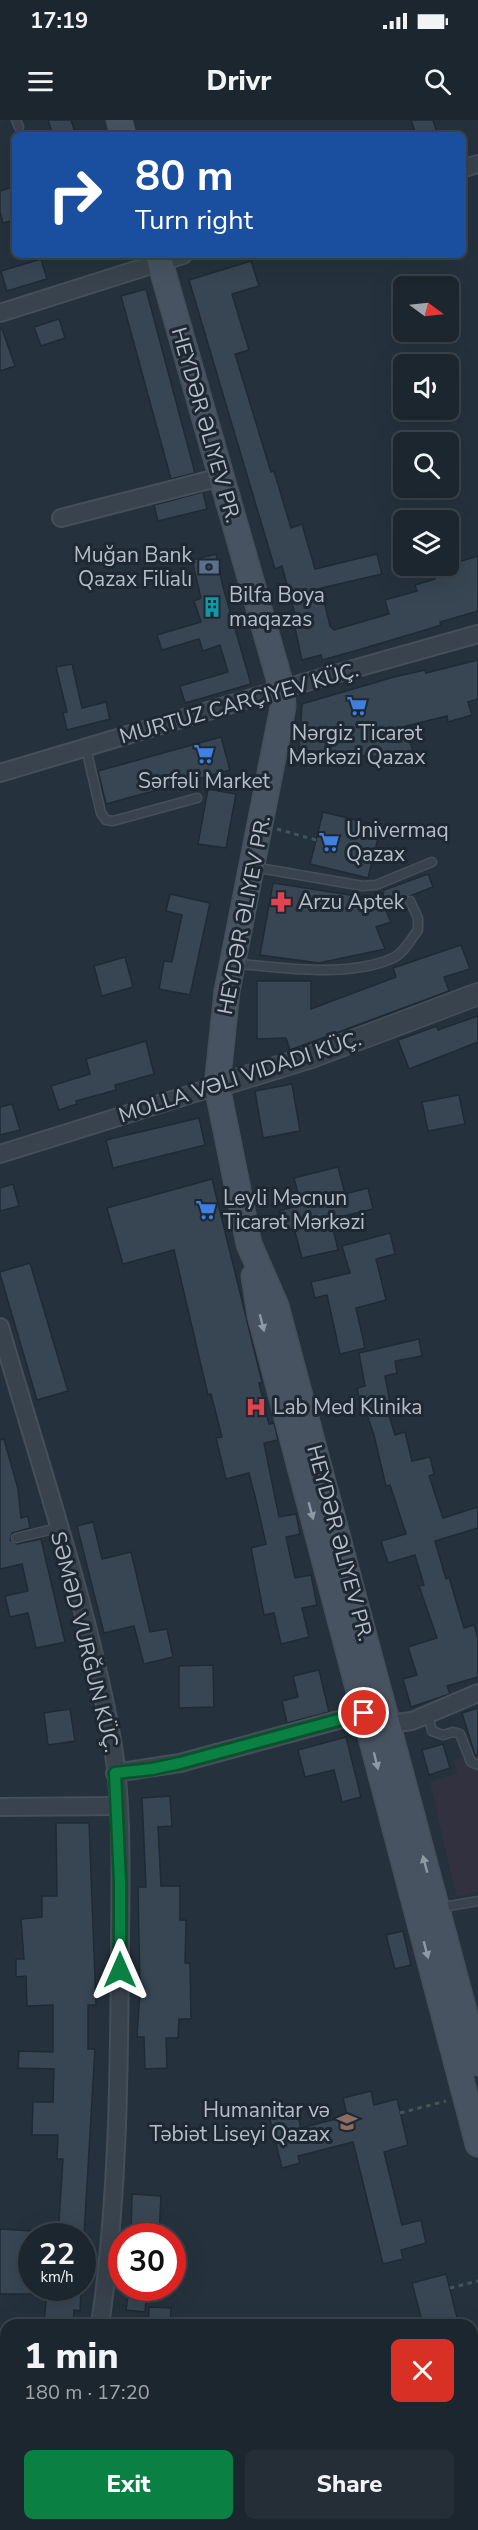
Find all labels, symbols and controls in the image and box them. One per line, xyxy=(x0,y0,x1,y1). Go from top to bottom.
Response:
text: 17:19 xyxy=(30,6,88,36)
text: Drivr xyxy=(207,63,271,100)
icon: menu xyxy=(24,65,57,98)
icon: search xyxy=(421,65,454,98)
text: 80 m xyxy=(135,148,234,205)
icon: right xyxy=(36,156,114,234)
text: Turn right xyxy=(135,202,253,239)
north arrow xyxy=(393,276,459,342)
map controls xyxy=(393,276,459,576)
street label: HEYDƏR ƏLIYEV PR. xyxy=(165,324,247,526)
button: sound xyxy=(393,354,459,420)
button: search xyxy=(393,432,459,498)
button: layers xyxy=(393,510,459,576)
place label: Muğan Bank Qazax Filialı xyxy=(74,541,192,593)
bank icon: Muğan Bank Qazax Filialı xyxy=(197,555,221,579)
place label: Bilfa Boya maqazas xyxy=(229,581,325,633)
building icon: Bilfa Boya maqazas xyxy=(200,595,224,619)
street label: MURTUZ CARÇIYEV KÜÇ. xyxy=(116,655,362,751)
supermarket icon: Nərgiz Ticarət Mərkəzi Qazax xyxy=(345,694,369,718)
place label: Nərgiz Ticarət Mərkəzi Qazax xyxy=(289,719,425,771)
supermarket icon: Sərfəli Market xyxy=(192,742,216,766)
place label: Sərfəli Market xyxy=(138,767,271,795)
street label: HEYDƏR ƏLIYEV PR. xyxy=(211,813,277,1017)
place label: Univermaq Qazax xyxy=(346,816,449,868)
supermarket icon: Univermaq Qazax xyxy=(317,830,341,854)
place label: Arzu Aptek xyxy=(298,888,405,916)
pharmacy icon: Arzu Aptek xyxy=(269,890,293,914)
street label: MOLLA VƏLI VIDADI KÜÇ. xyxy=(115,1024,365,1130)
place label: Leyli Məcnun Ticarət Mərkəzi xyxy=(223,1184,365,1236)
supermarket icon: Leyli Məcnun Ticarət Mərkəzi xyxy=(194,1198,218,1222)
one-way arrow xyxy=(257,1314,267,1332)
place label: Lab Med Klinika xyxy=(273,1393,422,1421)
hospital icon: Lab Med Klinika xyxy=(244,1395,268,1419)
street label: HEYDƏR ƏLIYEV PR. xyxy=(300,1442,380,1644)
one-way arrow xyxy=(307,1503,316,1521)
street label: SƏMƏD VURĞUN KÜÇ. xyxy=(44,1529,126,1755)
pin xyxy=(338,1687,389,1738)
icon: arrive xyxy=(347,1696,380,1729)
one-way arrow xyxy=(371,1752,381,1770)
one-way arrow xyxy=(420,1855,430,1873)
position arrow xyxy=(88,1938,152,2002)
one-way arrow xyxy=(422,1941,431,1959)
place label: Humanitar və Təbiət Liseyi Qazax xyxy=(149,2096,330,2148)
school or university icon: Humanitar və Təbiət Liseyi Qazax xyxy=(335,2110,359,2134)
speed limit sign: 30 xyxy=(108,2223,186,2301)
text: 22 xyxy=(39,2234,75,2275)
text: km/h xyxy=(40,2267,74,2287)
text: 1 min xyxy=(24,2332,119,2381)
button: close xyxy=(391,2339,454,2402)
text: 180 m · 17:20 xyxy=(24,2379,150,2406)
button: Exit xyxy=(24,2450,233,2519)
button: Share xyxy=(245,2450,454,2519)

